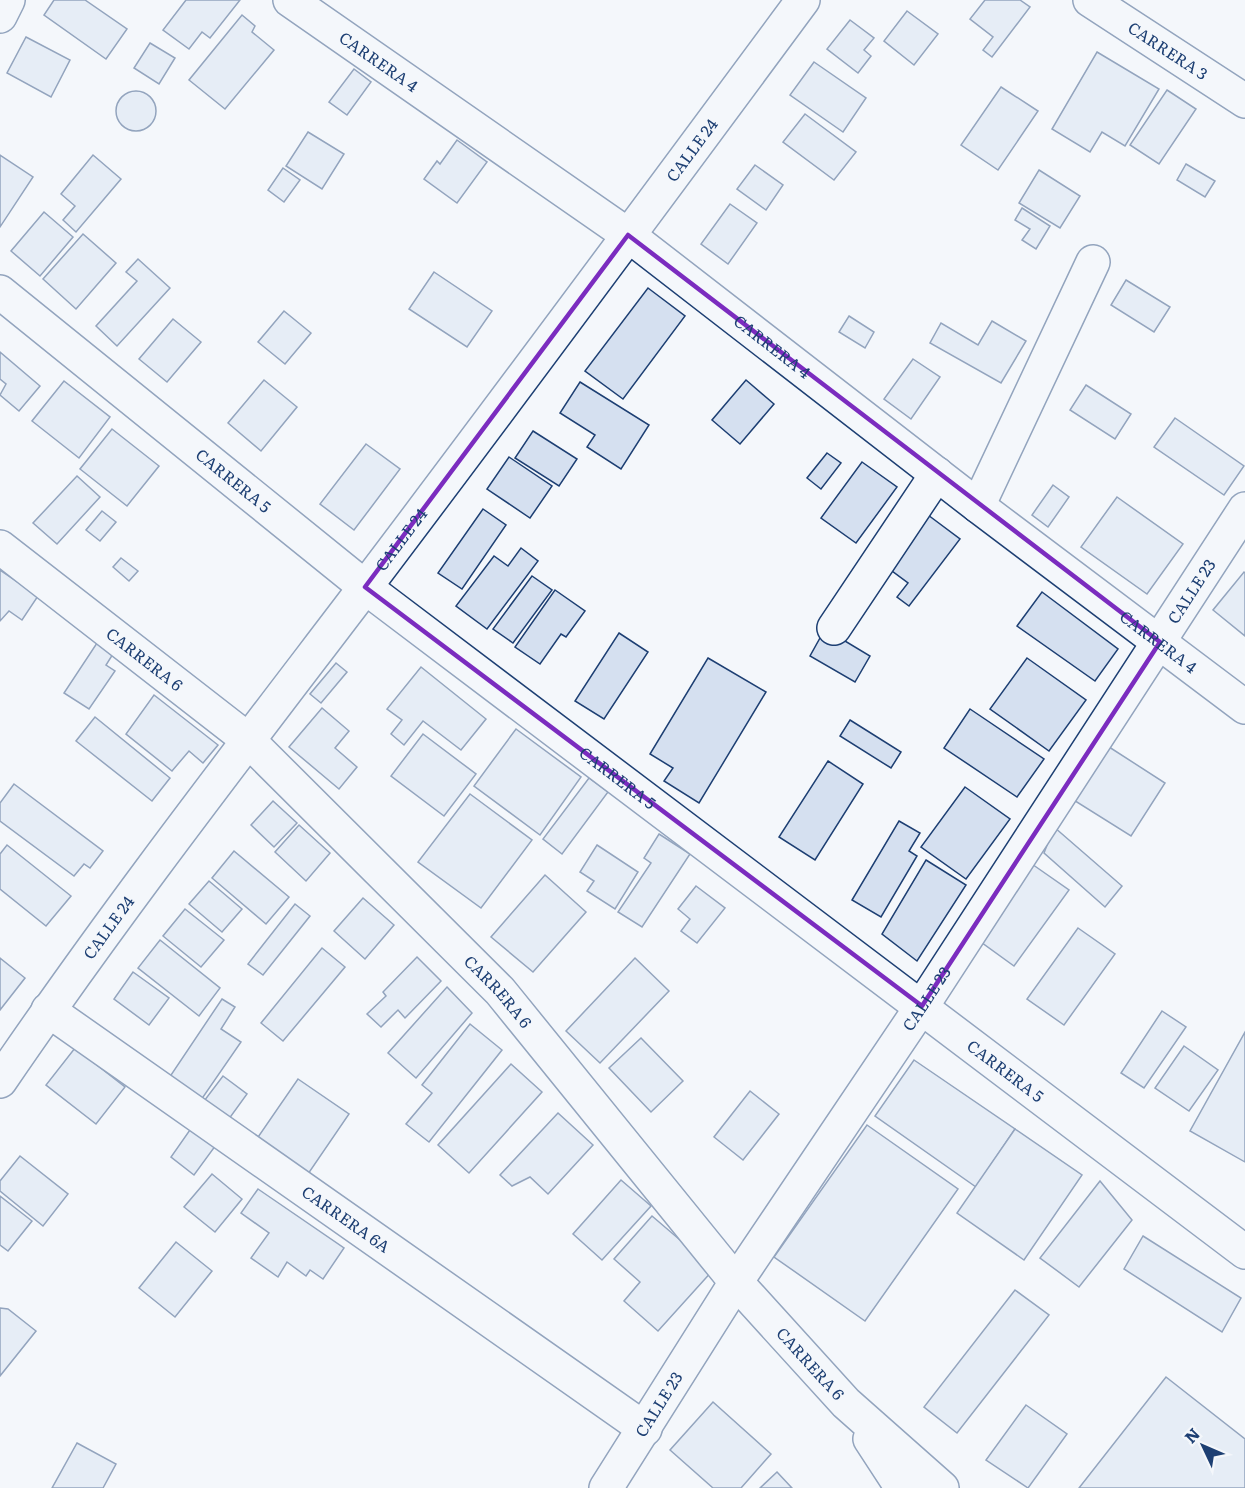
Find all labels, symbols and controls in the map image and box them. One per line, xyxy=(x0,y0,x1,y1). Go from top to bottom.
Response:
street label: CARRERA 3 xyxy=(1124,15,1213,85)
street label: CARRERA 4 xyxy=(335,25,424,97)
street label: CALLE 24 xyxy=(660,113,723,186)
street label: CARRERA 4 xyxy=(729,308,816,383)
street label: CARRERA 5 xyxy=(191,442,277,518)
street label: CALLE 24 xyxy=(369,502,432,575)
street label: CALLE 23 xyxy=(1161,553,1221,628)
street label: CARRERA 4 xyxy=(1115,604,1203,678)
street label: CARRERA 6 xyxy=(102,621,189,696)
street label: CARRERA 5 xyxy=(575,740,662,814)
street label: CALLE 24 xyxy=(76,890,139,964)
street label: CARRERA 6 xyxy=(459,949,538,1033)
street label: CALLE 23 xyxy=(896,961,956,1035)
street label: CARRERA 5 xyxy=(963,1033,1049,1107)
street label: CARRERA 6A xyxy=(297,1179,396,1258)
street label: CARRERA 6 xyxy=(771,1321,851,1405)
street label: CALLE 23 xyxy=(628,1366,688,1441)
north arrow xyxy=(1173,1416,1233,1476)
text: N xyxy=(1178,1422,1205,1448)

